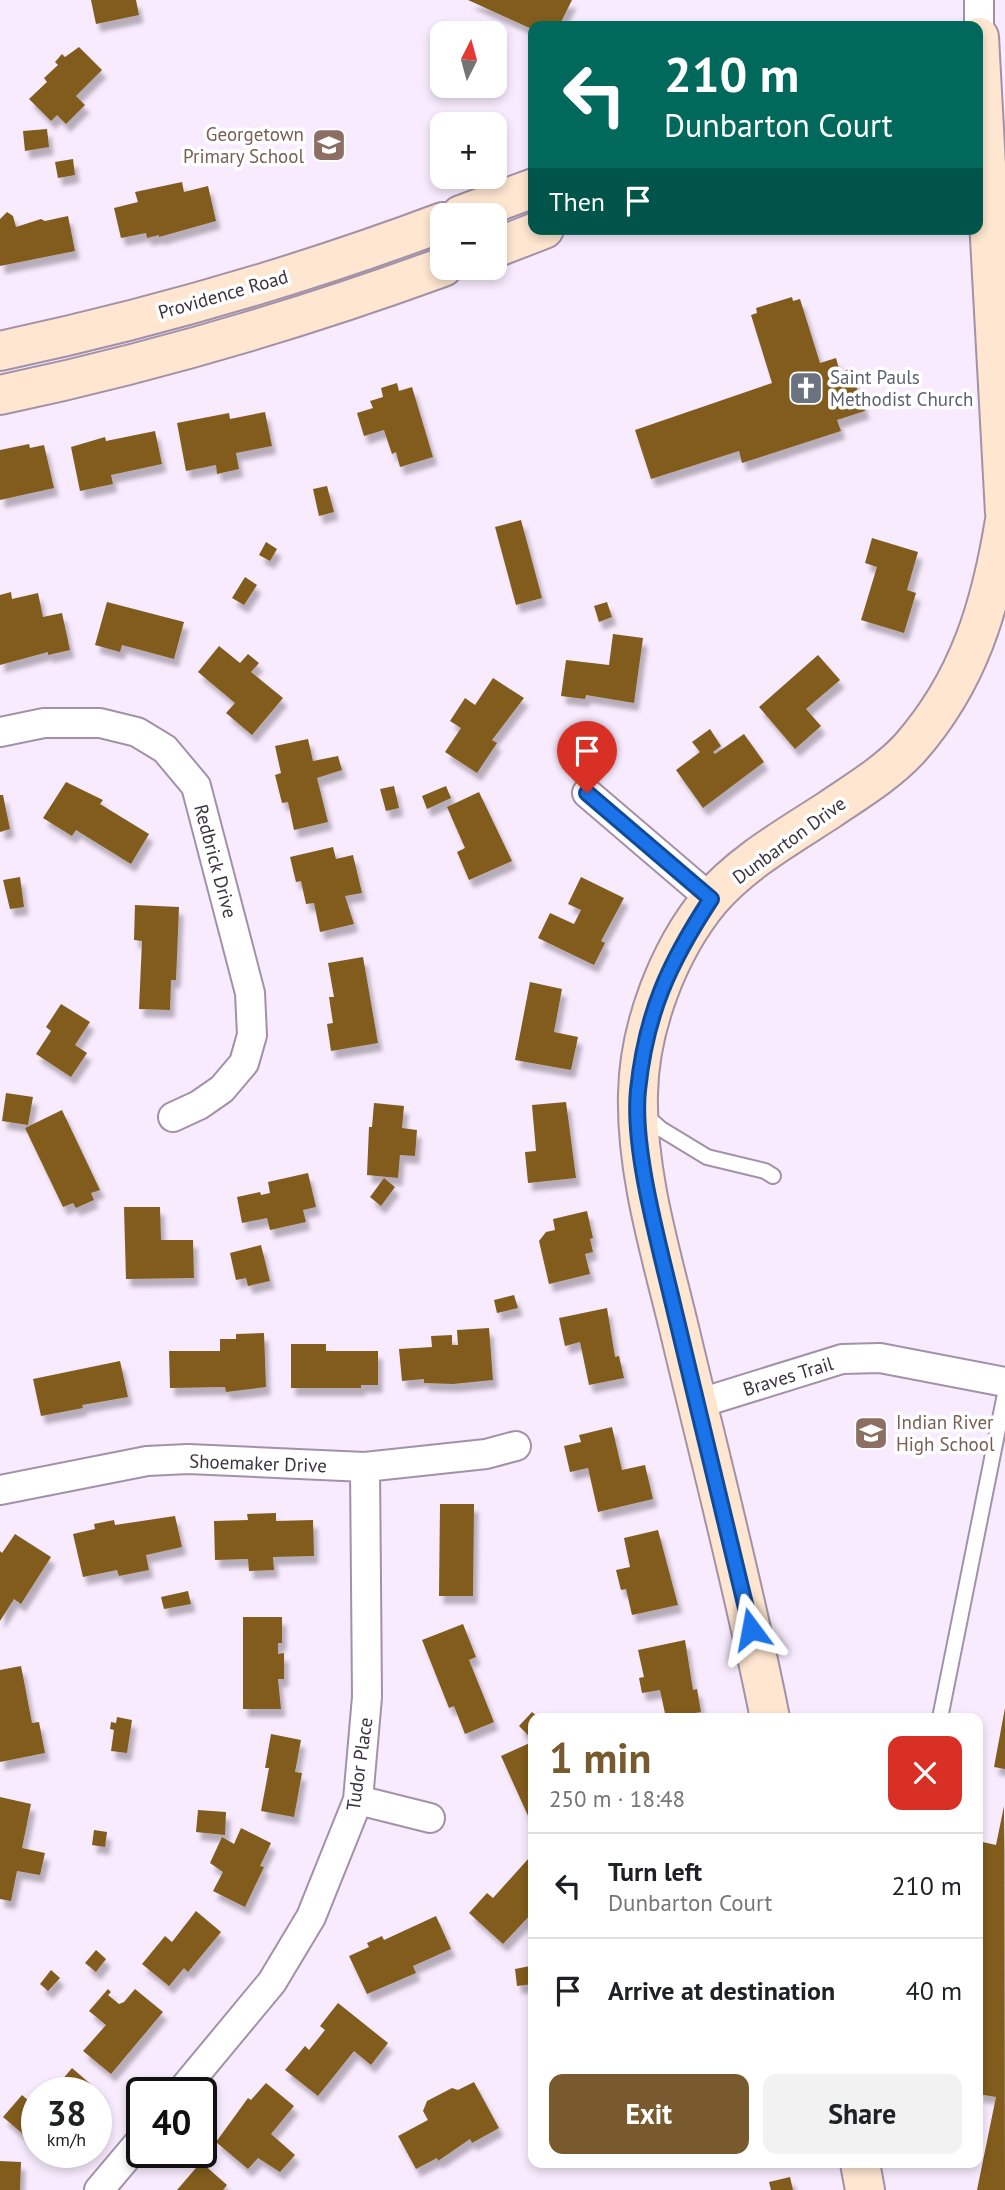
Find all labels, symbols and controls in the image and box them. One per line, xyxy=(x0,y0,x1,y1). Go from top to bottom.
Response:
north arrow xyxy=(430,21,508,98)
map controls xyxy=(430,21,507,280)
text: 210 m xyxy=(664,42,799,106)
icon: left xyxy=(549,49,640,140)
text: Dunbarton Court xyxy=(664,104,893,146)
button: + xyxy=(430,112,507,189)
place label: Georgetown Primary School xyxy=(183,122,304,168)
school or university icon: Georgetown Primary School xyxy=(310,126,348,164)
icon: arrive xyxy=(619,182,657,220)
text: Then xyxy=(549,185,605,218)
button: − xyxy=(430,203,507,280)
street label: Providence Road xyxy=(155,264,291,324)
place label: Saint Pauls Methodist Church xyxy=(830,365,973,411)
church icon: Saint Pauls Methodist Church xyxy=(787,369,825,407)
pin xyxy=(557,721,617,793)
icon: arrive xyxy=(568,732,606,770)
street label: Dunbarton Drive xyxy=(728,791,850,889)
street label: Redbrick Drive xyxy=(189,801,243,921)
street label: Braves Trail xyxy=(740,1351,836,1401)
place label: Indian River High School xyxy=(896,1410,995,1456)
school or university icon: Indian River High School xyxy=(852,1414,890,1452)
street label: Shoemaker Drive xyxy=(189,1449,327,1477)
position arrow xyxy=(714,1592,788,1666)
street label: Tudor Place xyxy=(341,1716,377,1812)
text: 1 min xyxy=(549,1730,651,1785)
button: close xyxy=(888,1736,962,1810)
text: 250 m · 18:48 xyxy=(549,1784,685,1813)
text: Turn left xyxy=(608,1855,702,1888)
icon: left xyxy=(549,1867,587,1905)
text: 210 m xyxy=(891,1869,962,1902)
text: Dunbarton Court xyxy=(608,1888,772,1917)
icon: arrive xyxy=(549,1972,587,2010)
text: Arrive at destination xyxy=(608,1974,835,2007)
text: 40 m xyxy=(906,1974,962,2007)
button: Exit xyxy=(549,2074,749,2154)
button: Share xyxy=(763,2074,962,2154)
speed limit sign: 40 xyxy=(126,2077,217,2168)
text: 38 xyxy=(47,2090,86,2136)
text: km/h xyxy=(47,2128,86,2151)

